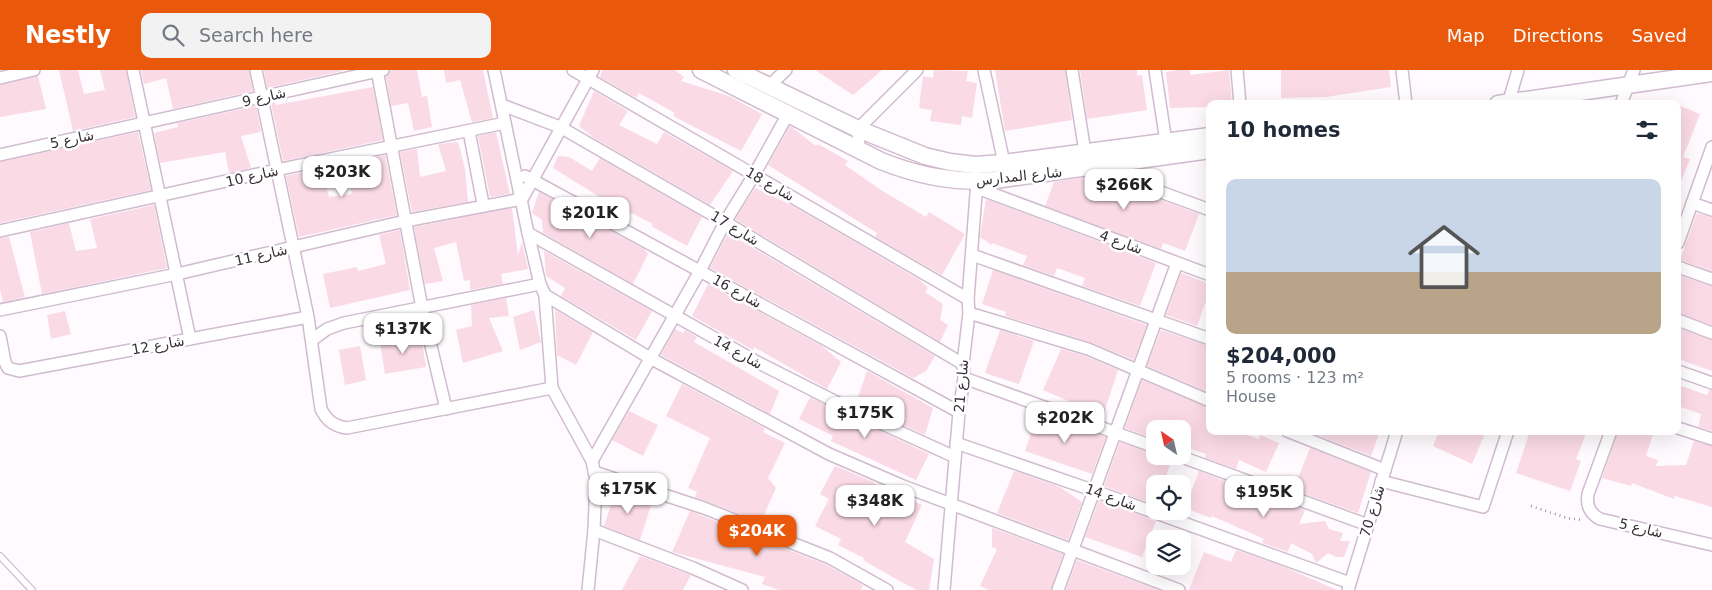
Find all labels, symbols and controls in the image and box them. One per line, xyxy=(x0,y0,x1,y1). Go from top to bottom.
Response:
search box xyxy=(141,13,491,58)
text: Nestly xyxy=(25,21,111,49)
icon: search xyxy=(159,21,187,49)
text: Search here xyxy=(199,24,313,46)
text: Map xyxy=(1447,25,1485,46)
text: Directions xyxy=(1513,25,1603,46)
text: Saved xyxy=(1631,25,1687,46)
street label: شارع 9 xyxy=(241,84,288,111)
icon: filters xyxy=(1633,116,1661,144)
text: 10 homes xyxy=(1226,118,1341,142)
street label: شارع 5 xyxy=(49,127,96,152)
pin: $203K xyxy=(307,156,377,198)
street label: شارع 10 xyxy=(224,162,280,191)
text: $203K xyxy=(314,162,370,181)
street label: شارع 18 xyxy=(742,164,797,205)
street label: شارع المدارس xyxy=(975,164,1063,189)
pin: $266K xyxy=(1089,168,1159,211)
text: $266K xyxy=(1096,175,1152,194)
pin: $201K xyxy=(555,196,625,239)
text: $201K xyxy=(562,203,618,222)
street label: شارع 17 xyxy=(707,207,762,249)
icon: home xyxy=(1399,212,1489,302)
street label: شارع 4 xyxy=(1097,227,1145,258)
street label: شارع 11 xyxy=(233,241,289,270)
street label: شارع 16 xyxy=(709,271,764,312)
pin: $137K xyxy=(368,312,438,355)
text: $137K xyxy=(375,319,431,338)
street label: شارع 12 xyxy=(130,332,186,358)
street label: شارع 14 xyxy=(710,332,765,373)
text: $204,000 xyxy=(1226,344,1336,368)
street label: شارع 21 xyxy=(951,359,972,413)
text: 5 rooms · 123 m² xyxy=(1226,368,1364,387)
text: House xyxy=(1226,387,1276,406)
pin: $175K xyxy=(830,396,900,439)
pin: $202K xyxy=(1030,402,1100,444)
text: $175K xyxy=(837,403,893,422)
text: $202K xyxy=(1037,408,1093,427)
north arrow xyxy=(1146,420,1191,465)
map controls xyxy=(1146,420,1191,575)
pin: $175K xyxy=(593,472,663,515)
button: locate xyxy=(1146,475,1191,520)
pin: $195K xyxy=(1229,476,1299,518)
text: $175K xyxy=(600,479,656,498)
street label: شارع 14 xyxy=(1083,480,1139,515)
text: $195K xyxy=(1236,482,1292,501)
street label: شارع 70 xyxy=(1357,483,1388,539)
pin: $348K xyxy=(840,484,910,527)
text: $348K xyxy=(847,491,903,510)
pin: $204K xyxy=(722,514,792,557)
street label: شارع 5 xyxy=(1617,515,1664,542)
text: $204K xyxy=(729,521,785,540)
button: layers xyxy=(1146,530,1191,575)

